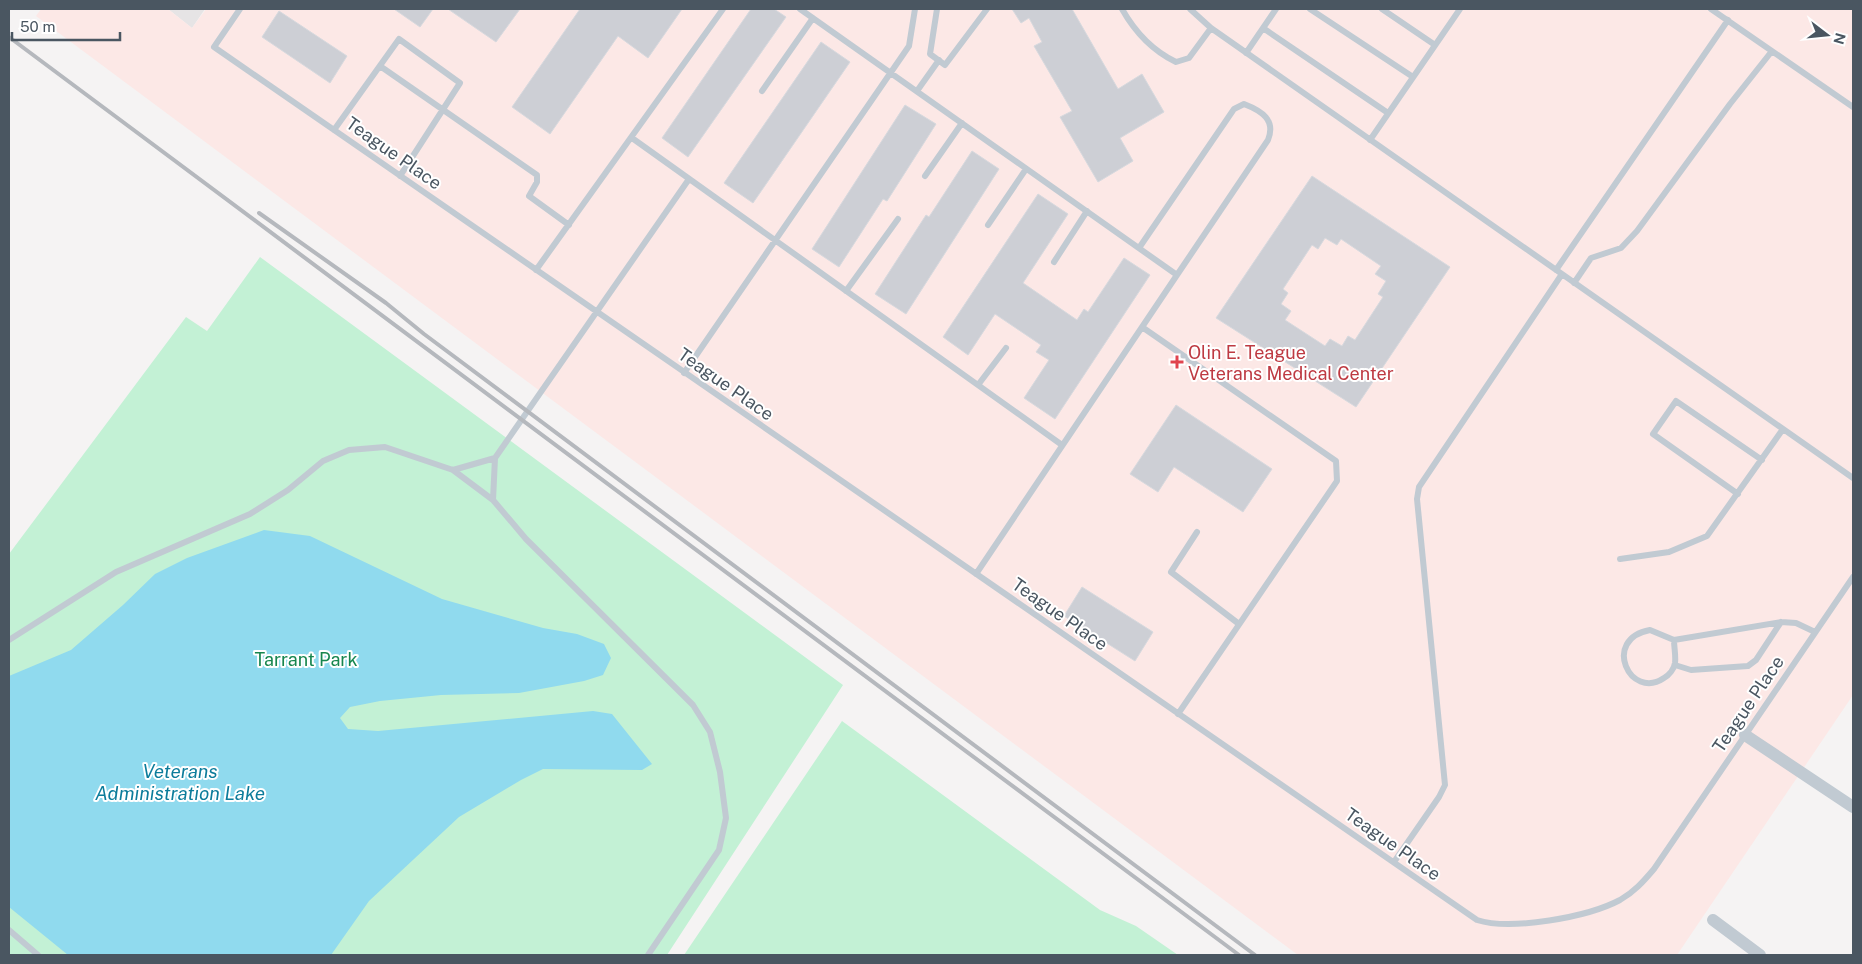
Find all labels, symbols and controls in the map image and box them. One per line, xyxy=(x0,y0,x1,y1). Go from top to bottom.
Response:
scale bar xyxy=(12,10,120,42)
north arrow xyxy=(1802,10,1852,60)
text: 50 m xyxy=(20,18,55,35)
text: N xyxy=(1830,31,1849,46)
street label: Teague Place xyxy=(342,112,446,194)
place label: Olin E. Teague Veterans Medical Center xyxy=(1188,342,1394,384)
street label: Teague Place xyxy=(674,343,778,425)
marker: Olin E. Teague Veterans Medical Center xyxy=(1170,355,1184,369)
street label: Teague Place xyxy=(1008,573,1112,655)
park label: Tarrant Park xyxy=(254,649,358,670)
street label: Teague Place xyxy=(1708,652,1788,756)
water label: Veterans Administration Lake xyxy=(95,760,265,804)
street label: Teague Place xyxy=(1341,803,1445,885)

